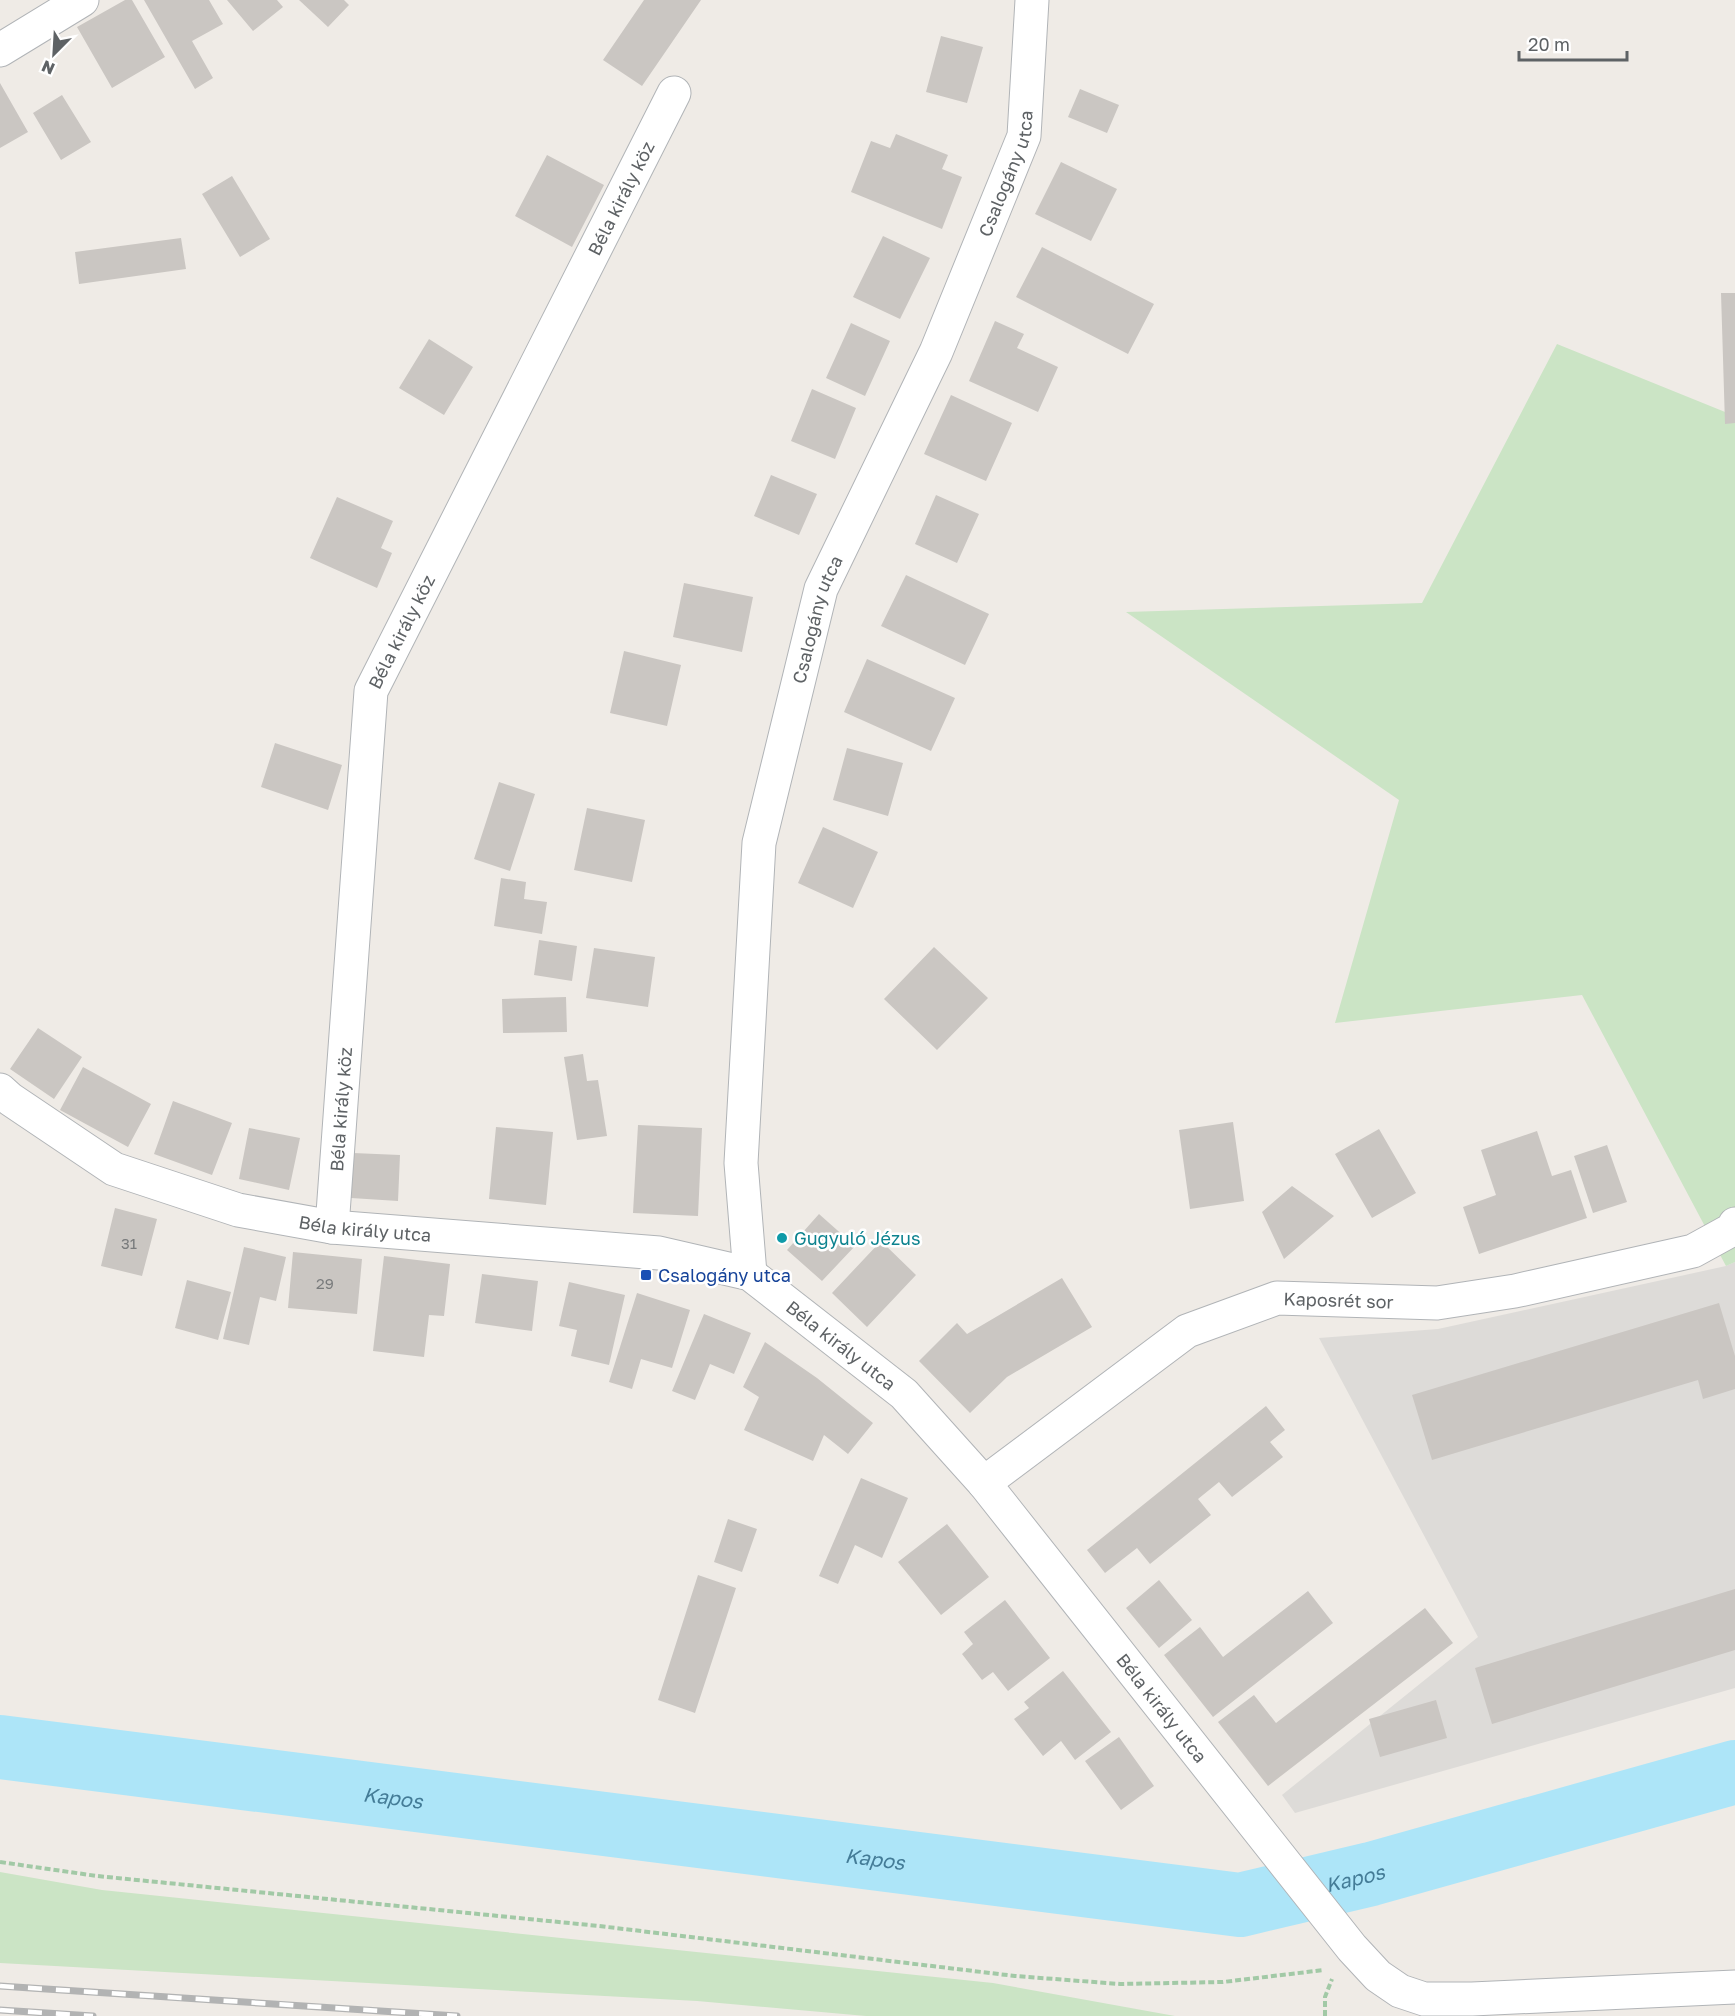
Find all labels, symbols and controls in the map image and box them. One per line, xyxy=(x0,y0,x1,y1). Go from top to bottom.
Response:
north arrow xyxy=(24,24,84,84)
scale bar xyxy=(1519,24,1627,62)
text: 20 m xyxy=(1528,33,1570,55)
text: N xyxy=(38,56,58,79)
street label: Csalogány utca xyxy=(973,110,1036,240)
street label: Béla király köz xyxy=(583,137,659,259)
street label: Csalogány utca xyxy=(787,552,847,686)
street label: Béla király köz xyxy=(363,571,439,692)
street label: Béla király köz xyxy=(325,1046,356,1172)
street label: Béla király utca xyxy=(297,1210,432,1246)
place label: Gugyuló Jézus xyxy=(794,1227,921,1249)
marker: Gugyuló Jézus xyxy=(775,1231,789,1245)
house number: 31 xyxy=(121,1234,137,1252)
place label: Csalogány utca xyxy=(658,1264,791,1286)
marker: Csalogány utca xyxy=(639,1268,653,1282)
house number: 29 xyxy=(316,1274,334,1292)
street label: Kaposrét sor xyxy=(1283,1287,1394,1313)
street label: Béla király utca xyxy=(782,1296,900,1395)
street label: Béla király utca xyxy=(1112,1649,1212,1767)
water label: Kapos xyxy=(362,1781,425,1813)
water label: Kapos xyxy=(844,1843,908,1874)
water label: Kapos xyxy=(1323,1858,1388,1896)

